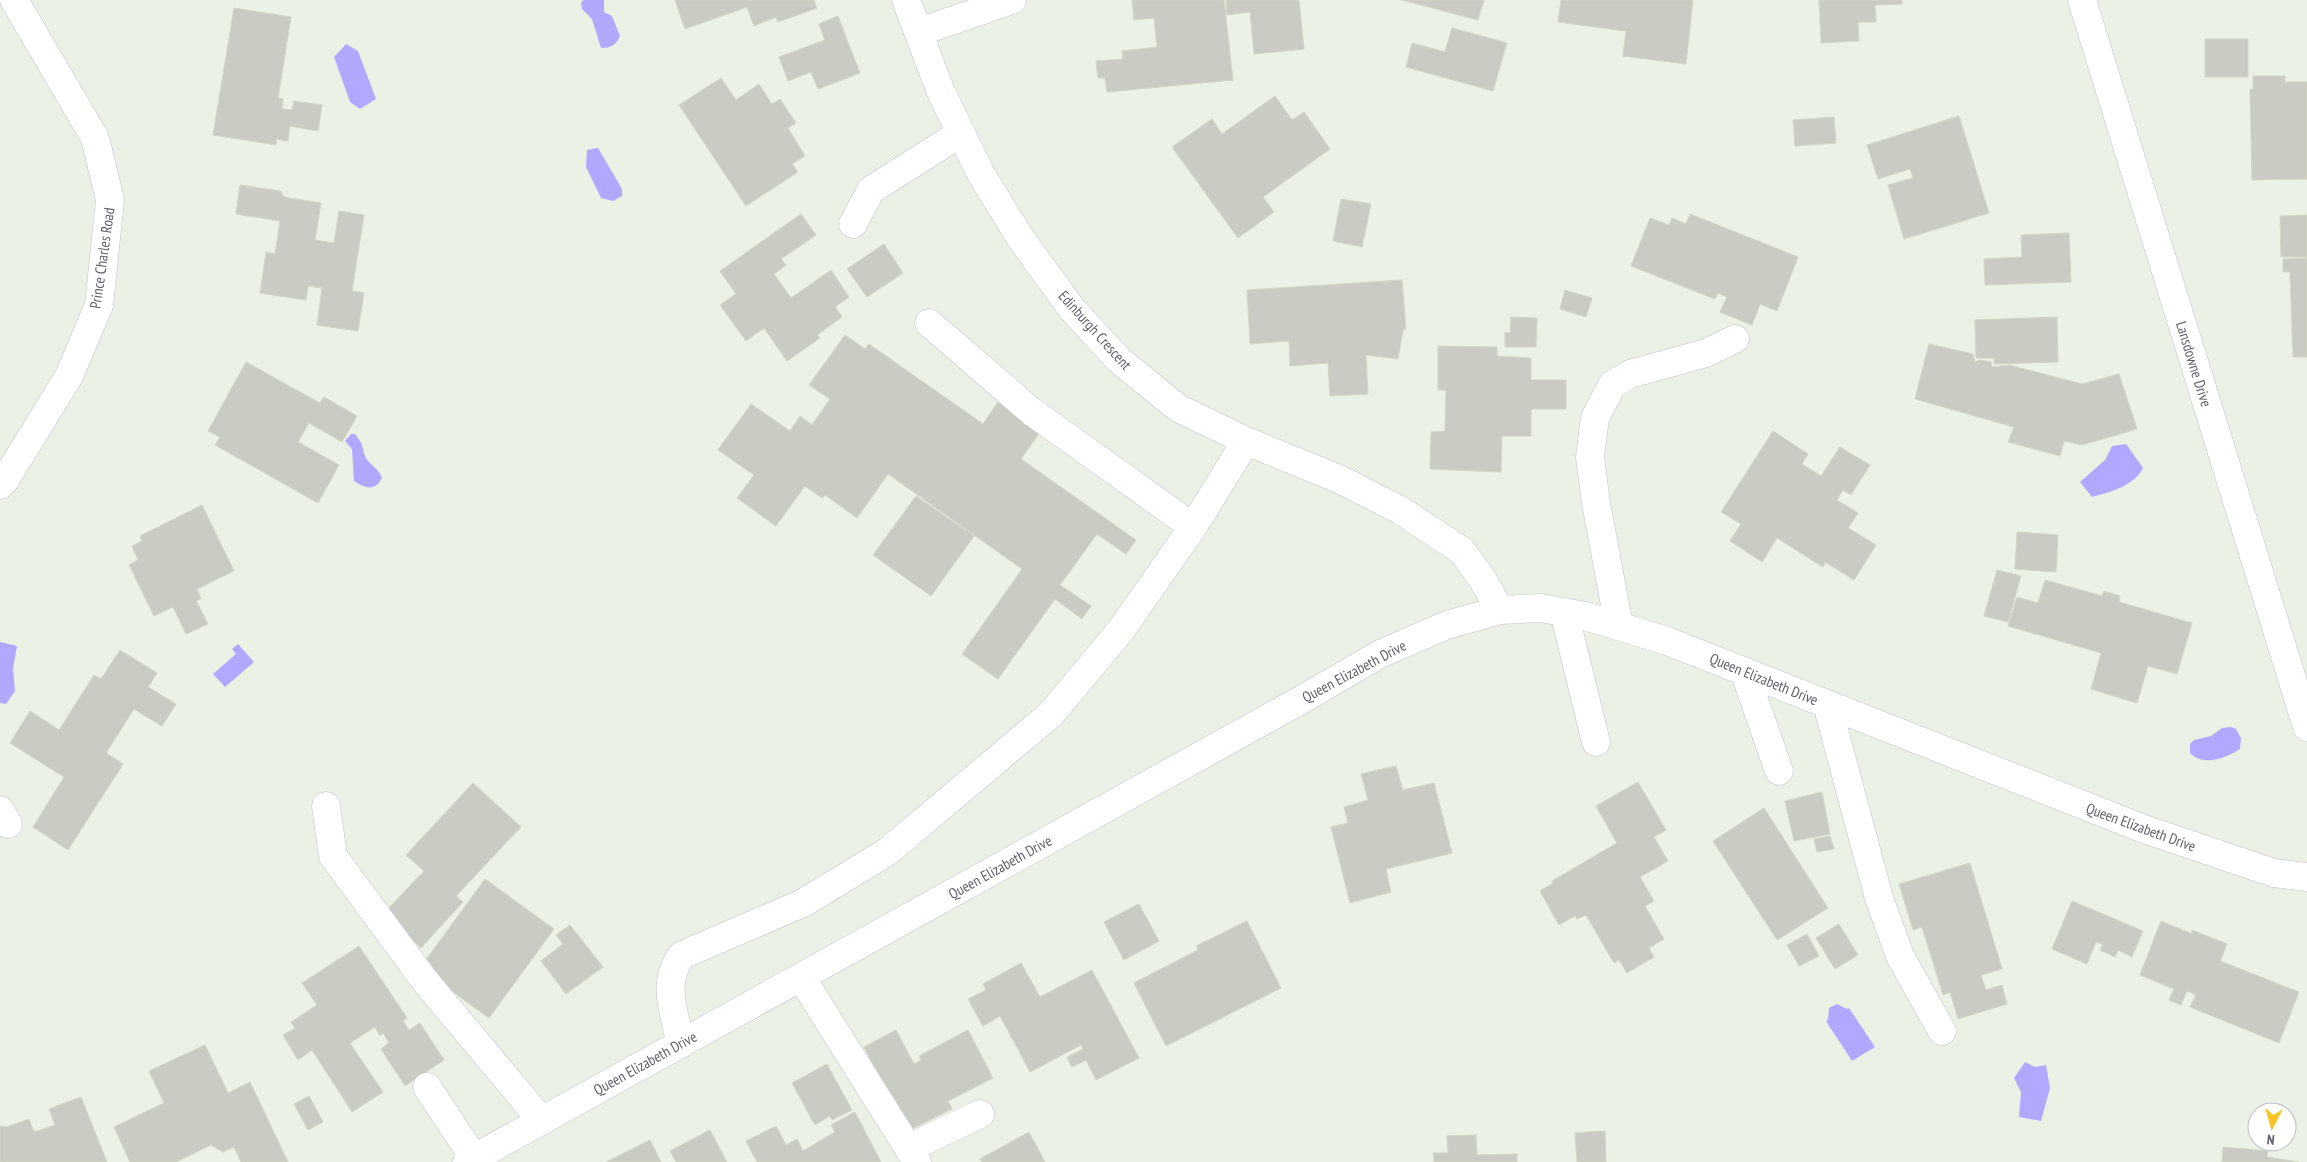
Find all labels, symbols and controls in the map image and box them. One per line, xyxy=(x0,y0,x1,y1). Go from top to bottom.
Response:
street label: Prince Charles Road xyxy=(86,206,118,310)
street label: Edinburgh Crescent xyxy=(1054,286,1136,374)
street label: Lansdowne Drive xyxy=(2172,319,2216,409)
street label: Queen Elizabeth Drive xyxy=(1299,636,1409,706)
street label: Queen Elizabeth Drive xyxy=(1707,649,1821,709)
street label: Queen Elizabeth Drive xyxy=(2084,798,2198,856)
street label: Queen Elizabeth Drive xyxy=(945,831,1055,903)
street label: Queen Elizabeth Drive xyxy=(590,1027,700,1099)
north arrow xyxy=(2247,1102,2297,1152)
text: N xyxy=(2266,1131,2275,1149)

